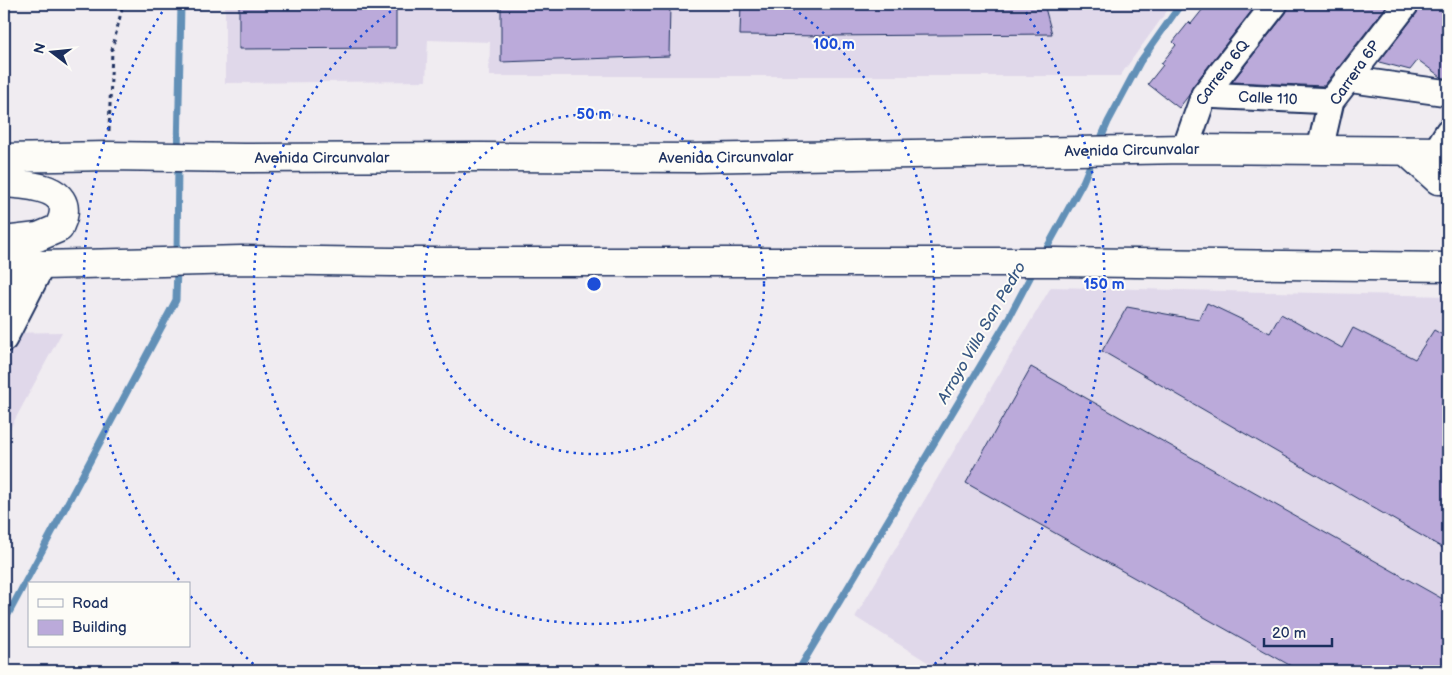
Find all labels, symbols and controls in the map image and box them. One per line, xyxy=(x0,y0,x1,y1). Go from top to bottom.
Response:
north arrow xyxy=(28,28,78,78)
text: 100 m xyxy=(813,35,855,54)
street label: Carrera 6Q xyxy=(1192,36,1253,107)
street label: Carrera 6P xyxy=(1326,36,1385,109)
text: N xyxy=(30,41,50,56)
street label: Calle 110 xyxy=(1238,87,1298,109)
text: 50 m xyxy=(577,105,612,124)
street label: Avenida Circunvalar xyxy=(1064,139,1200,161)
street label: Avenida Circunvalar xyxy=(659,147,794,168)
street label: Avenida Circunvalar xyxy=(255,148,390,167)
water label: Arroyo Villa San Pedro xyxy=(933,259,1030,408)
centre of rings xyxy=(585,275,603,293)
text: 150 m xyxy=(1083,275,1125,294)
legend xyxy=(28,582,190,648)
text: Road xyxy=(72,594,108,613)
scale bar xyxy=(1264,615,1332,647)
text: Building xyxy=(72,618,127,637)
text: 20 m xyxy=(1272,624,1306,643)

